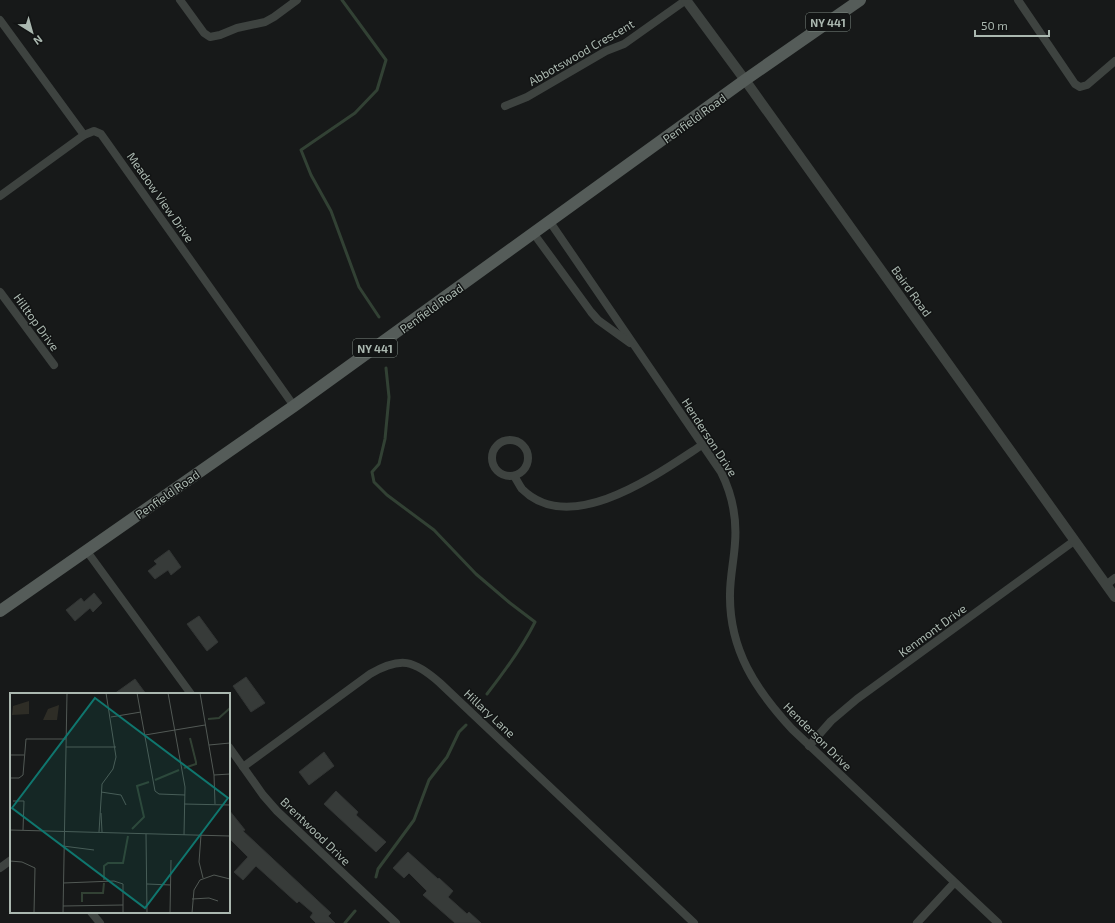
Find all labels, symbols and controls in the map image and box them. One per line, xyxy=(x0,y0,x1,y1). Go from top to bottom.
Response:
north arrow xyxy=(12,12,52,52)
scale bar xyxy=(975,12,1049,38)
road number: NY 441 xyxy=(806,13,850,31)
street label: Abbotswood Crescent xyxy=(526,16,637,88)
text: 50 m xyxy=(981,18,1008,32)
text: N xyxy=(31,33,45,48)
street label: Penfield Road xyxy=(660,90,728,146)
street label: Meadow View Drive xyxy=(125,149,197,245)
street label: Baird Road xyxy=(889,263,935,319)
street label: Penfield Road xyxy=(397,280,465,336)
street label: Hilltop Drive xyxy=(11,291,63,353)
road number: NY 441 xyxy=(353,339,397,357)
street label: Henderson Drive xyxy=(679,395,741,479)
street label: Penfield Road xyxy=(132,467,202,521)
street label: Kenmont Drive xyxy=(895,601,969,659)
street label: Hillary Lane xyxy=(462,686,518,740)
inset map xyxy=(10,693,230,913)
street label: Henderson Drive xyxy=(781,699,855,773)
street label: Brentwood Drive xyxy=(278,794,354,868)

